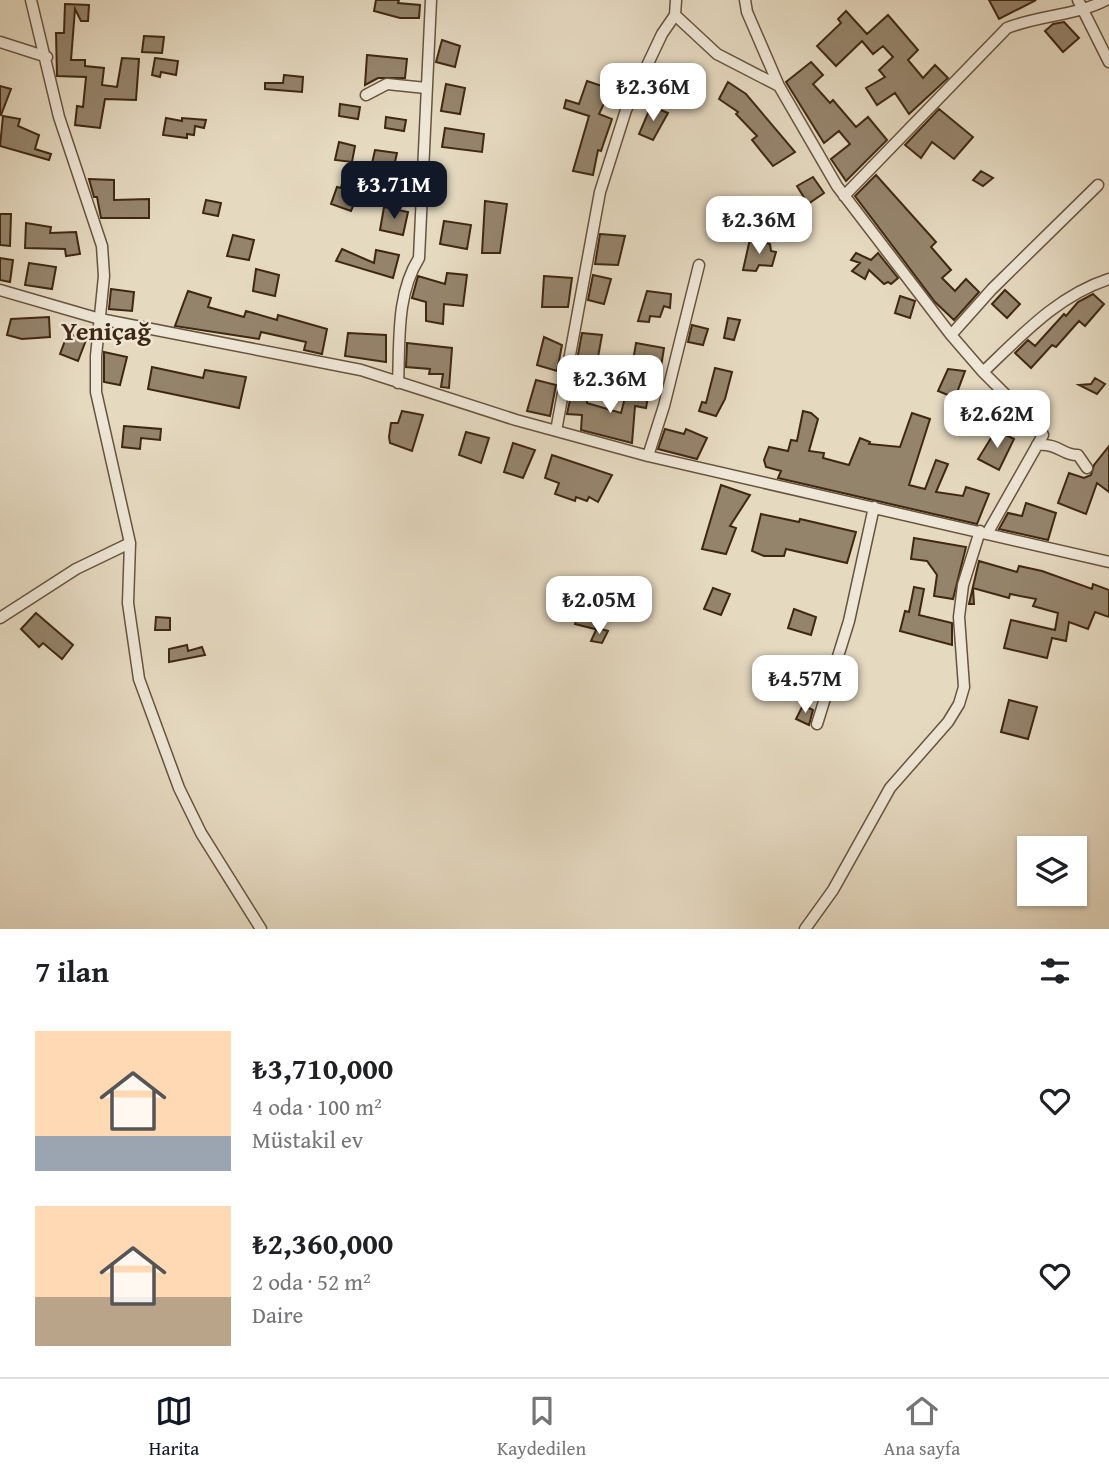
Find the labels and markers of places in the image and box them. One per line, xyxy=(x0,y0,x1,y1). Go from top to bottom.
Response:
pin: ₺2.36M xyxy=(596,64,710,123)
pin: ₺3.71M xyxy=(337,162,451,221)
pin: ₺2.36M xyxy=(702,196,816,256)
pin: ₺2.36M xyxy=(553,356,667,415)
pin: ₺2.62M xyxy=(940,391,1054,450)
pin: ₺2.05M xyxy=(542,576,656,636)
pin: ₺4.57M xyxy=(748,656,862,715)

